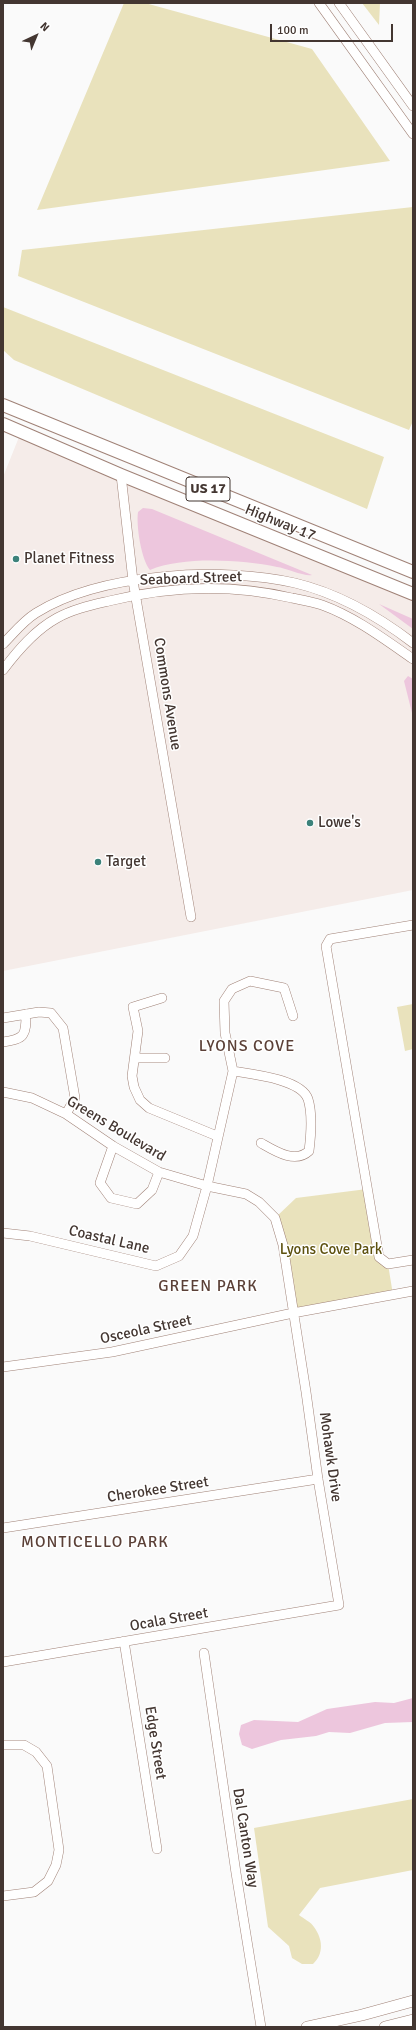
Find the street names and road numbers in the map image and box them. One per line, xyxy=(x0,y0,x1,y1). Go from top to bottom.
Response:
road number: US 17 xyxy=(186,477,230,501)
street label: Highway 17 xyxy=(242,501,318,545)
street label: Seaboard Street xyxy=(139,568,243,590)
street label: Commons Avenue xyxy=(149,637,185,751)
street label: Greens Boulevard xyxy=(63,1092,169,1166)
street label: Coastal Lane xyxy=(67,1222,151,1258)
street label: Osceola Street xyxy=(99,1312,193,1348)
street label: Mohawk Drive xyxy=(315,1411,345,1503)
street label: Cherokee Street xyxy=(106,1473,210,1507)
street label: Ocala Street xyxy=(129,1604,209,1636)
street label: Edge Street xyxy=(140,1705,170,1781)
street label: Dal Canton Way xyxy=(228,1787,262,1889)

